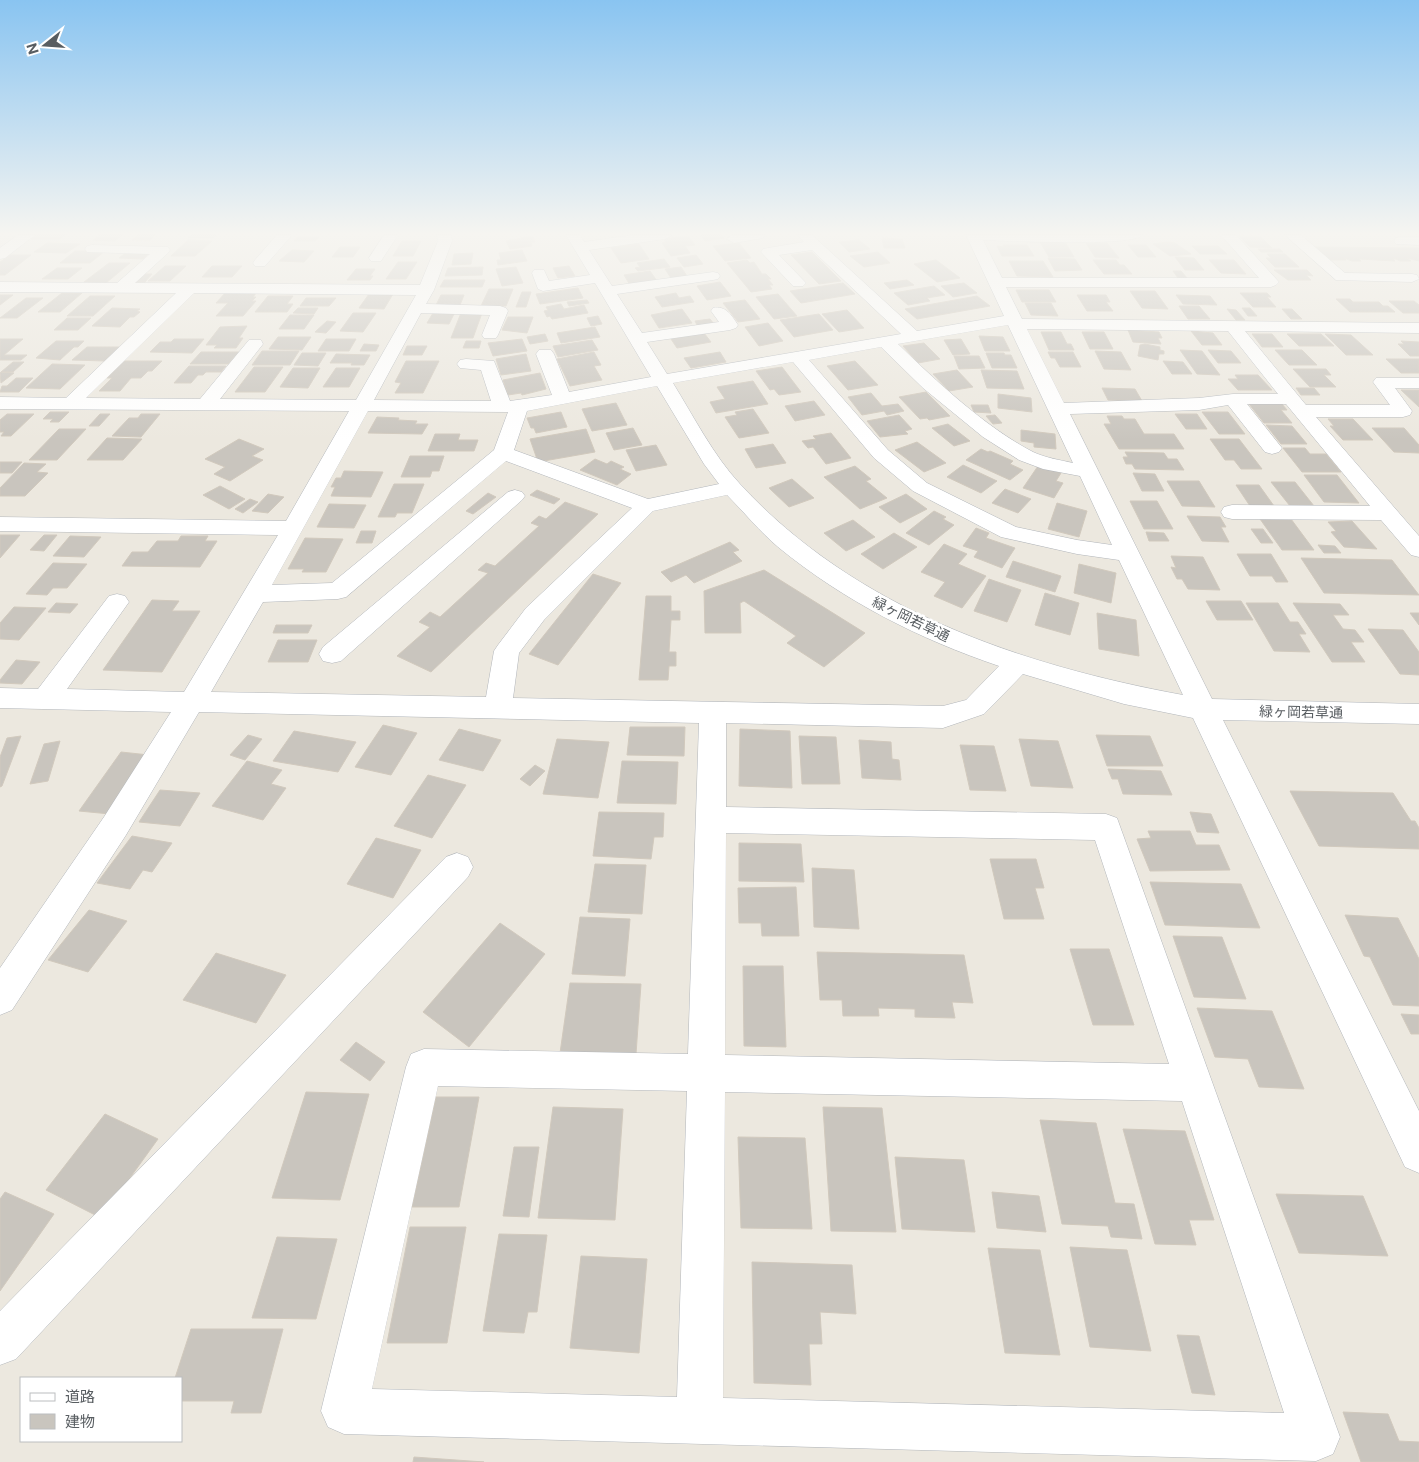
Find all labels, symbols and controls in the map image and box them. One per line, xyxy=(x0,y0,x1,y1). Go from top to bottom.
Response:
north arrow xyxy=(20,20,70,70)
text: N xyxy=(23,41,42,56)
street label: 緑ヶ岡若草通 xyxy=(870,593,952,645)
street label: 緑ヶ岡若草通 xyxy=(1259,703,1343,721)
legend xyxy=(20,1377,182,1442)
text: 道路 xyxy=(65,1388,95,1405)
text: 建物 xyxy=(65,1413,95,1430)

